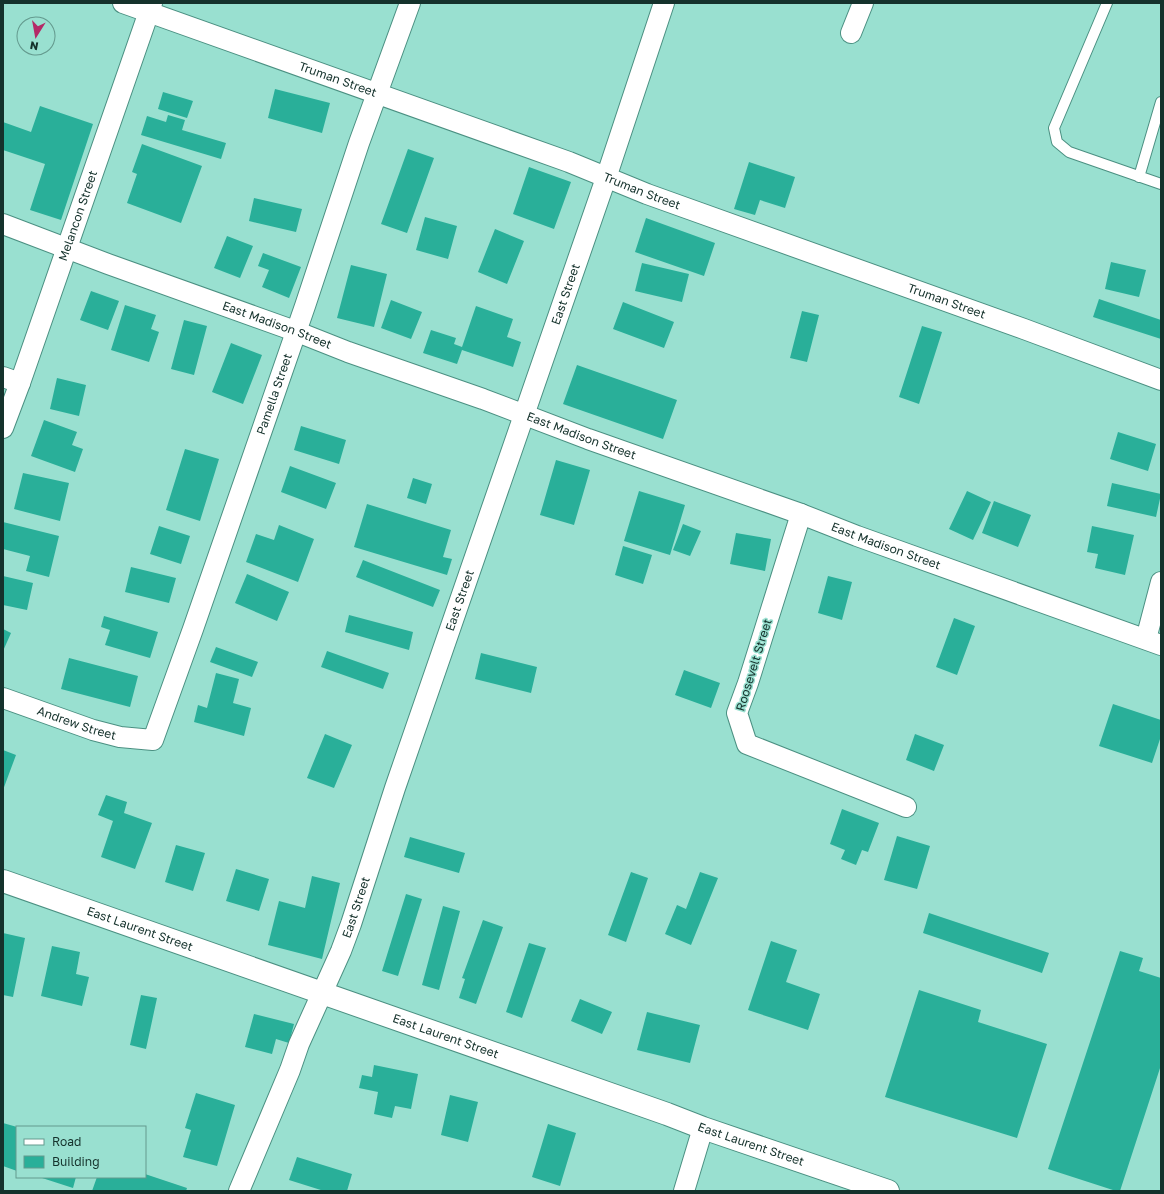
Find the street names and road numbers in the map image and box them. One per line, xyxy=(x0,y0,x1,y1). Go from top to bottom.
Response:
street label: Truman Street xyxy=(297,58,379,100)
street label: Melancon Street xyxy=(55,168,100,263)
street label: Truman Street xyxy=(601,169,683,212)
street label: East Street xyxy=(548,261,583,327)
street label: Truman Street xyxy=(906,280,988,322)
street label: East Madison Street xyxy=(220,298,334,352)
street label: Pamella Street xyxy=(253,351,295,437)
street label: East Madison Street xyxy=(525,408,638,462)
street label: East Madison Street xyxy=(829,519,943,572)
street label: East Street xyxy=(442,568,477,633)
street label: Roosevelt Street xyxy=(732,617,775,713)
street label: Andrew Street xyxy=(35,703,118,743)
street label: East Street xyxy=(338,875,373,940)
street label: East Laurent Street xyxy=(85,903,195,954)
street label: East Laurent Street xyxy=(391,1010,501,1061)
street label: East Laurent Street xyxy=(696,1119,806,1169)

